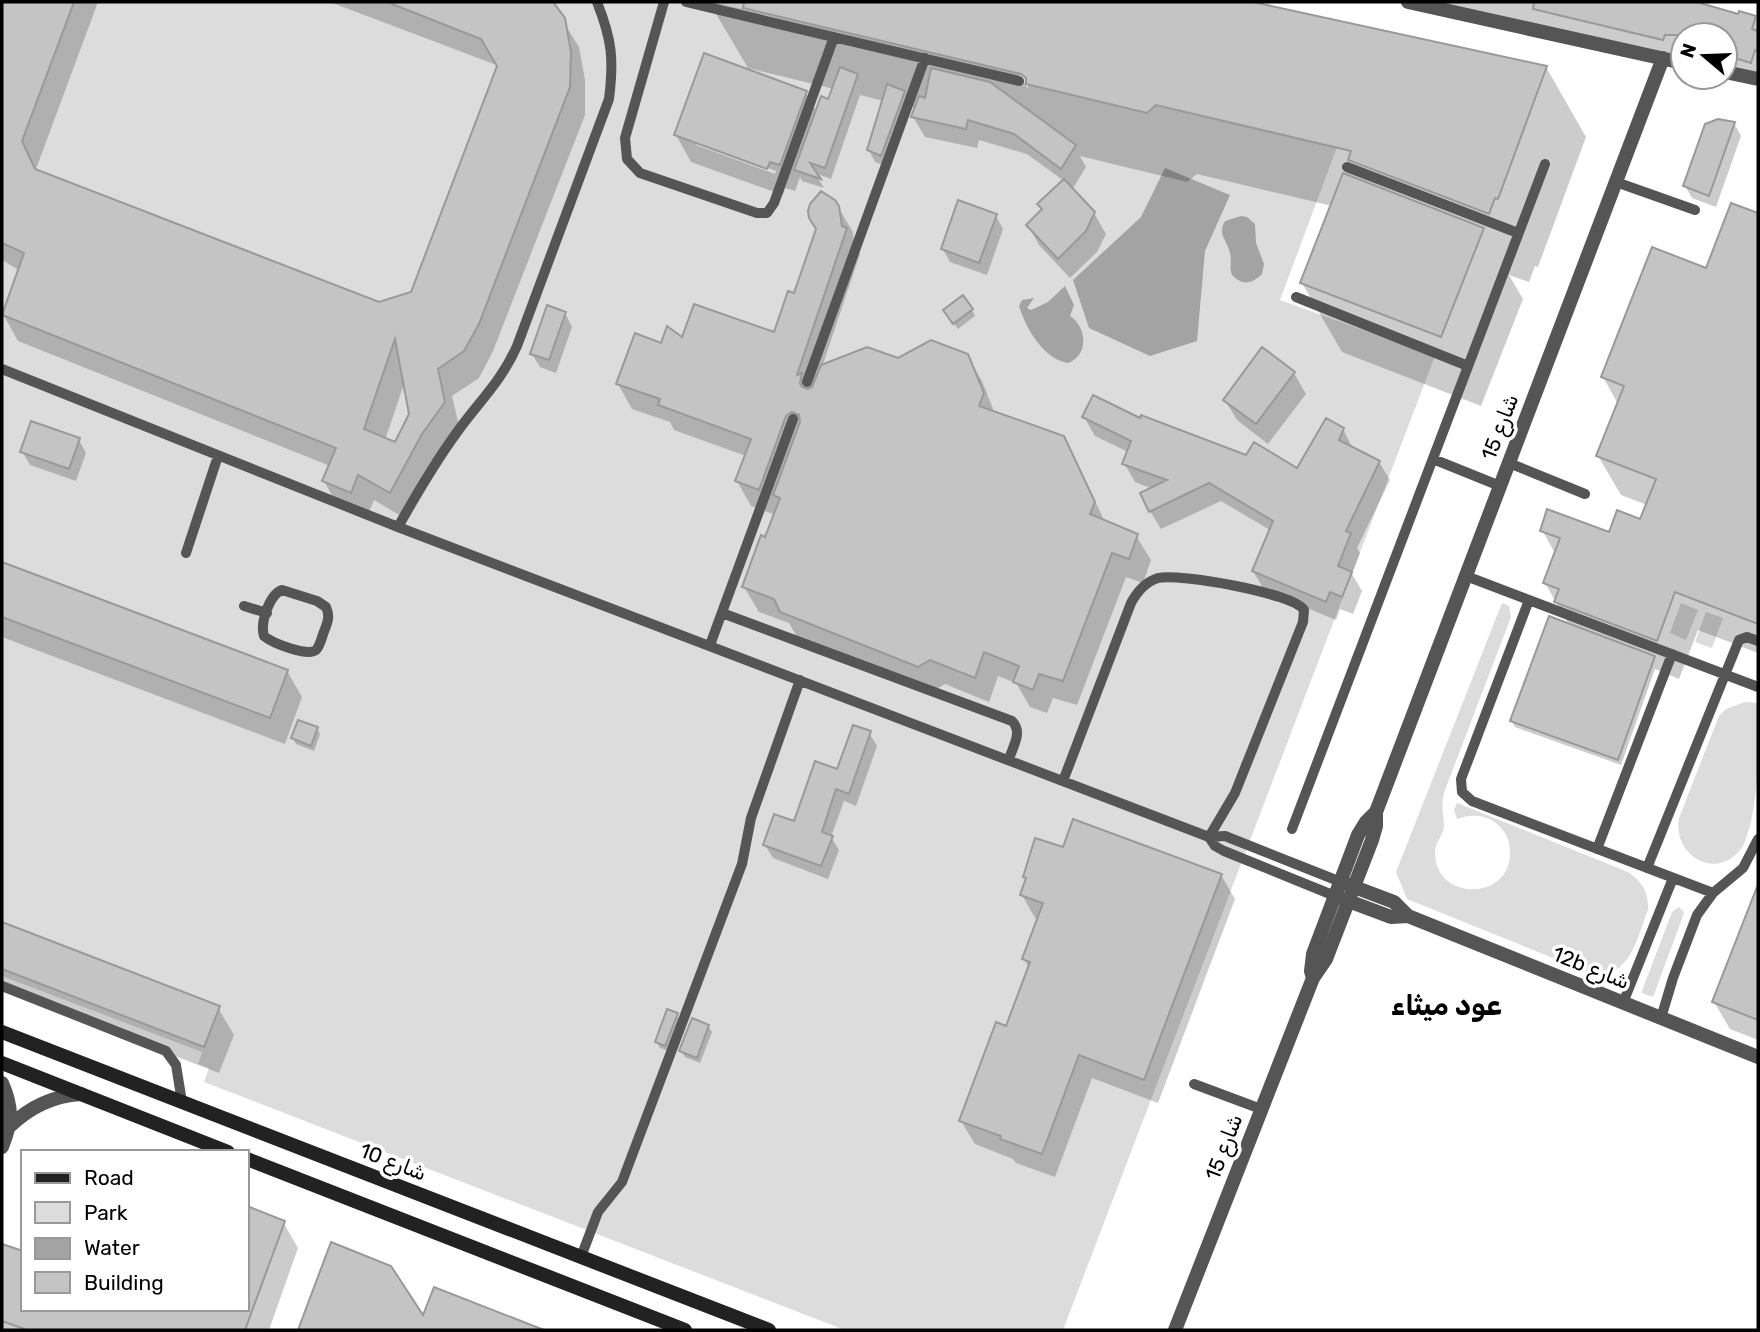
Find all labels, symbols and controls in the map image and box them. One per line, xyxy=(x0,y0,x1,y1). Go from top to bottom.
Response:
north arrow xyxy=(1669,21,1739,91)
text: N xyxy=(1675,40,1701,61)
street label: شارع 15 xyxy=(1476,390,1525,464)
street label: 12b شارع xyxy=(1548,941,1633,996)
district label: عود ميثاء xyxy=(1390,989,1502,1022)
street label: شارع 15 xyxy=(1200,1110,1249,1184)
street label: شارع 10 xyxy=(356,1137,430,1187)
legend xyxy=(21,1150,248,1311)
text: Road xyxy=(84,1165,134,1190)
text: Park xyxy=(84,1200,128,1225)
text: Water xyxy=(84,1235,140,1260)
text: Building xyxy=(84,1270,164,1295)

